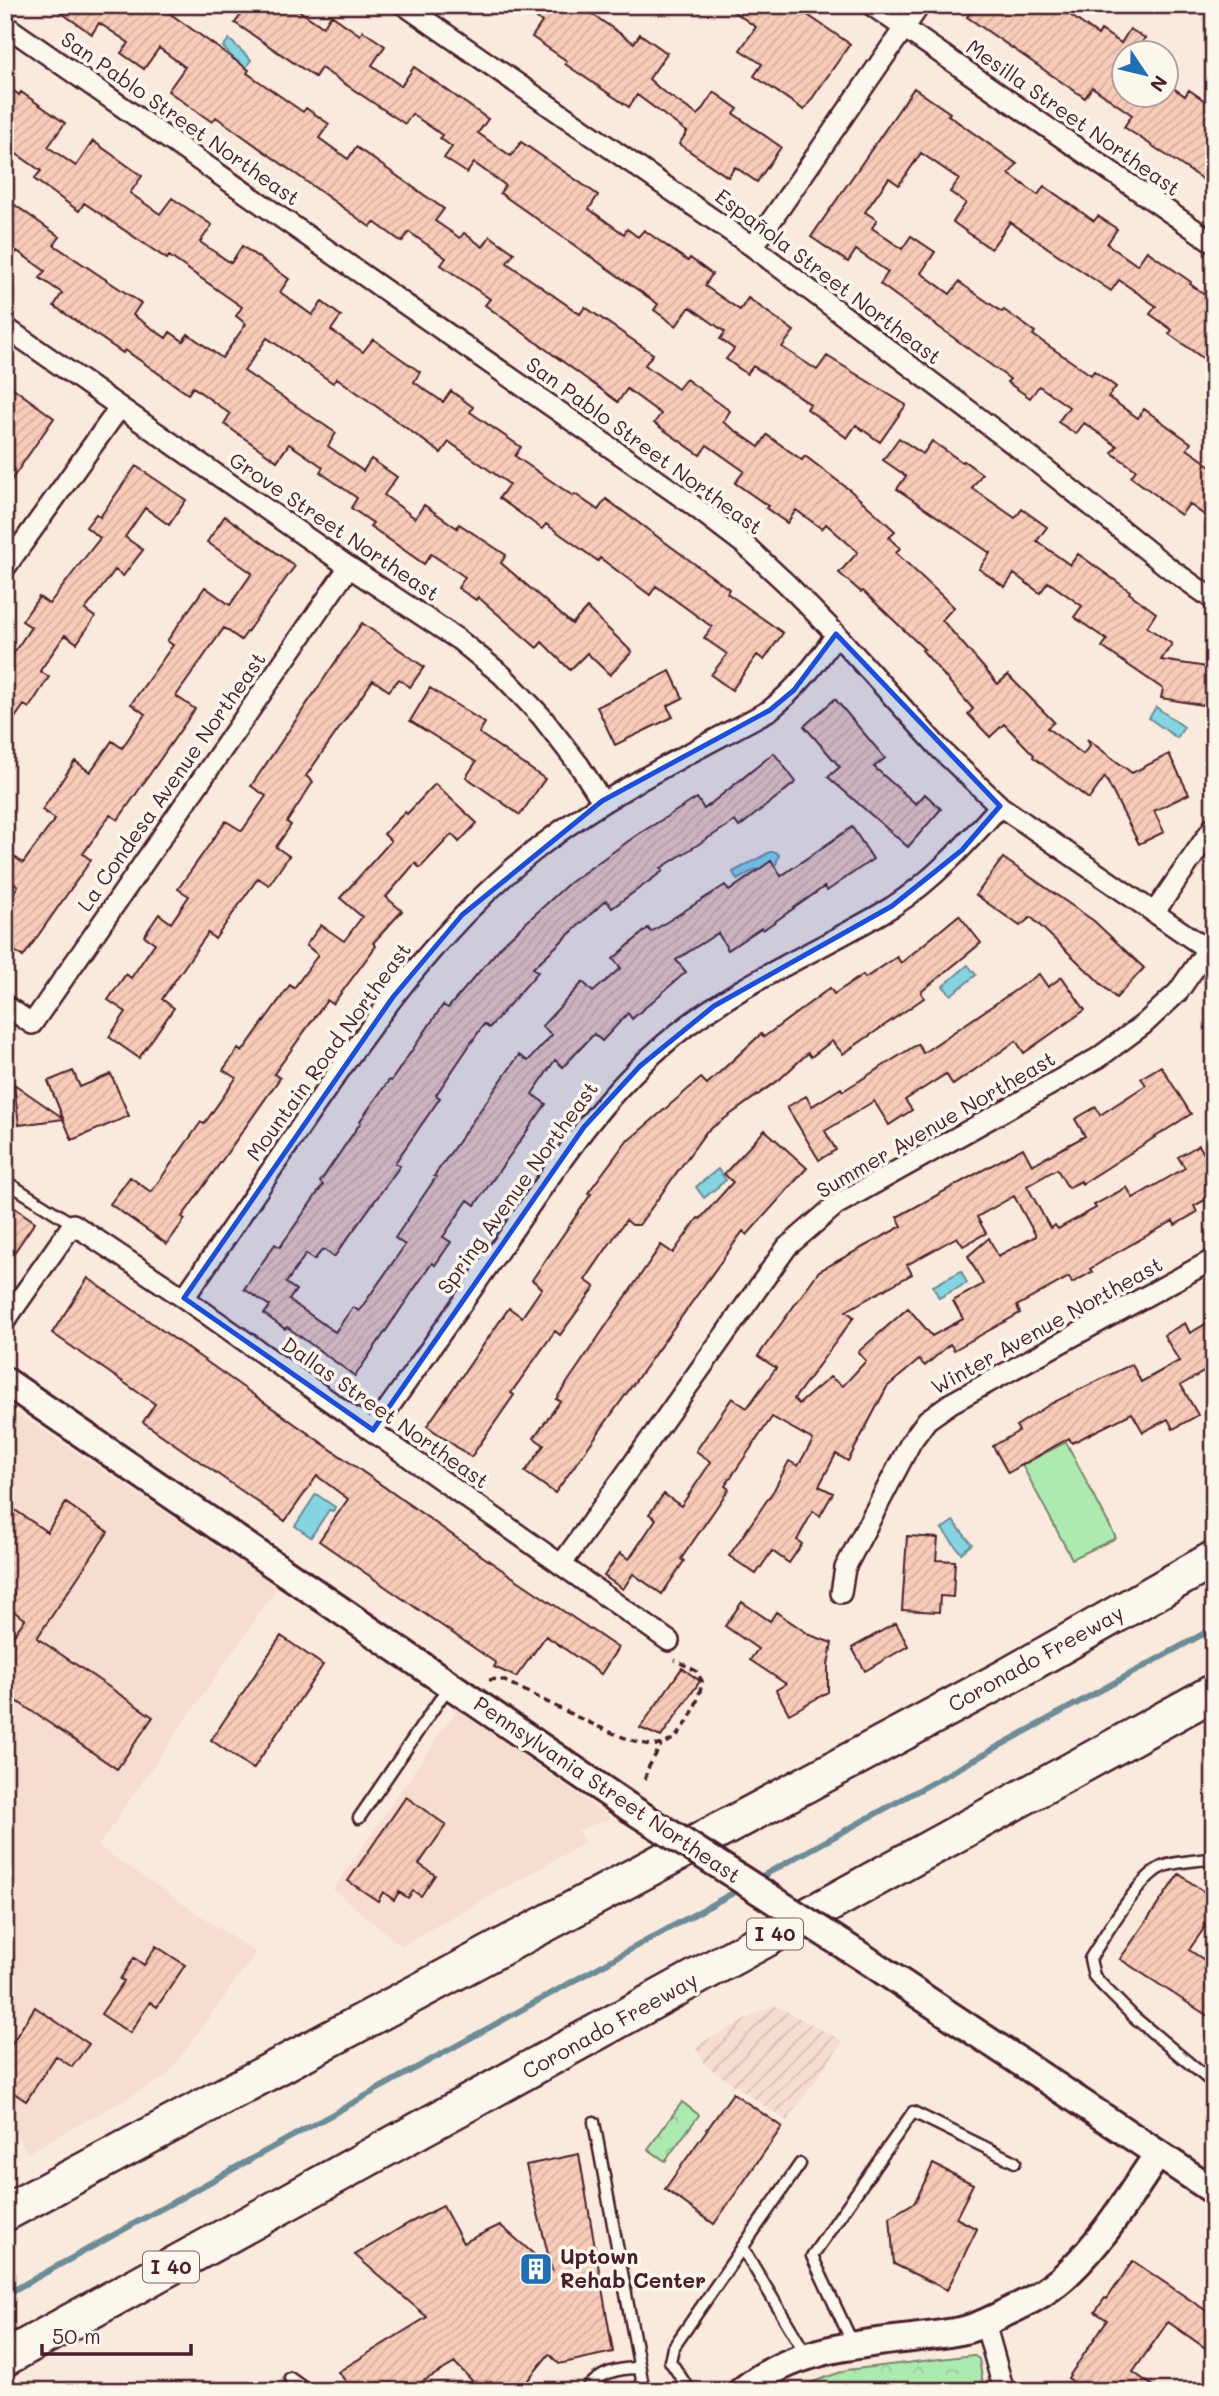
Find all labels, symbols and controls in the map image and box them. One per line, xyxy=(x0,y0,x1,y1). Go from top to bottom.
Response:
street label: San Pablo Street Northeast xyxy=(56,25,306,211)
street label: Mesilla Street Northeast xyxy=(961,34,1185,202)
north arrow xyxy=(1110,38,1180,108)
street label: Española Street Northeast xyxy=(711,182,947,370)
street label: San Pablo Street Northeast xyxy=(521,350,768,540)
street label: Grove Street Northeast xyxy=(224,445,445,606)
street label: La Condesa Avenue Northeast xyxy=(71,646,271,916)
street label: Mountain Road Northeast xyxy=(239,937,416,1166)
street label: Summer Avenue Northeast xyxy=(811,1044,1060,1203)
street label: Spring Avenue Northeast xyxy=(430,1075,603,1299)
street label: Winter Avenue Northeast xyxy=(926,1250,1167,1400)
street label: Dallas Street Northeast xyxy=(277,1330,495,1494)
street label: Coronado Freeway xyxy=(943,1598,1128,1717)
street label: Pennsylvania Street Northeast xyxy=(469,1689,746,1888)
road number: I 40 xyxy=(747,1918,803,1950)
street label: Coronado Freeway xyxy=(517,1965,702,2084)
place label: Uptown Rehab Center xyxy=(560,2242,706,2293)
building icon: Uptown Rehab Center xyxy=(517,2250,555,2288)
road number: I 40 xyxy=(143,2252,199,2282)
scale bar xyxy=(42,2312,191,2356)
text: 50 m xyxy=(52,2322,101,2349)

